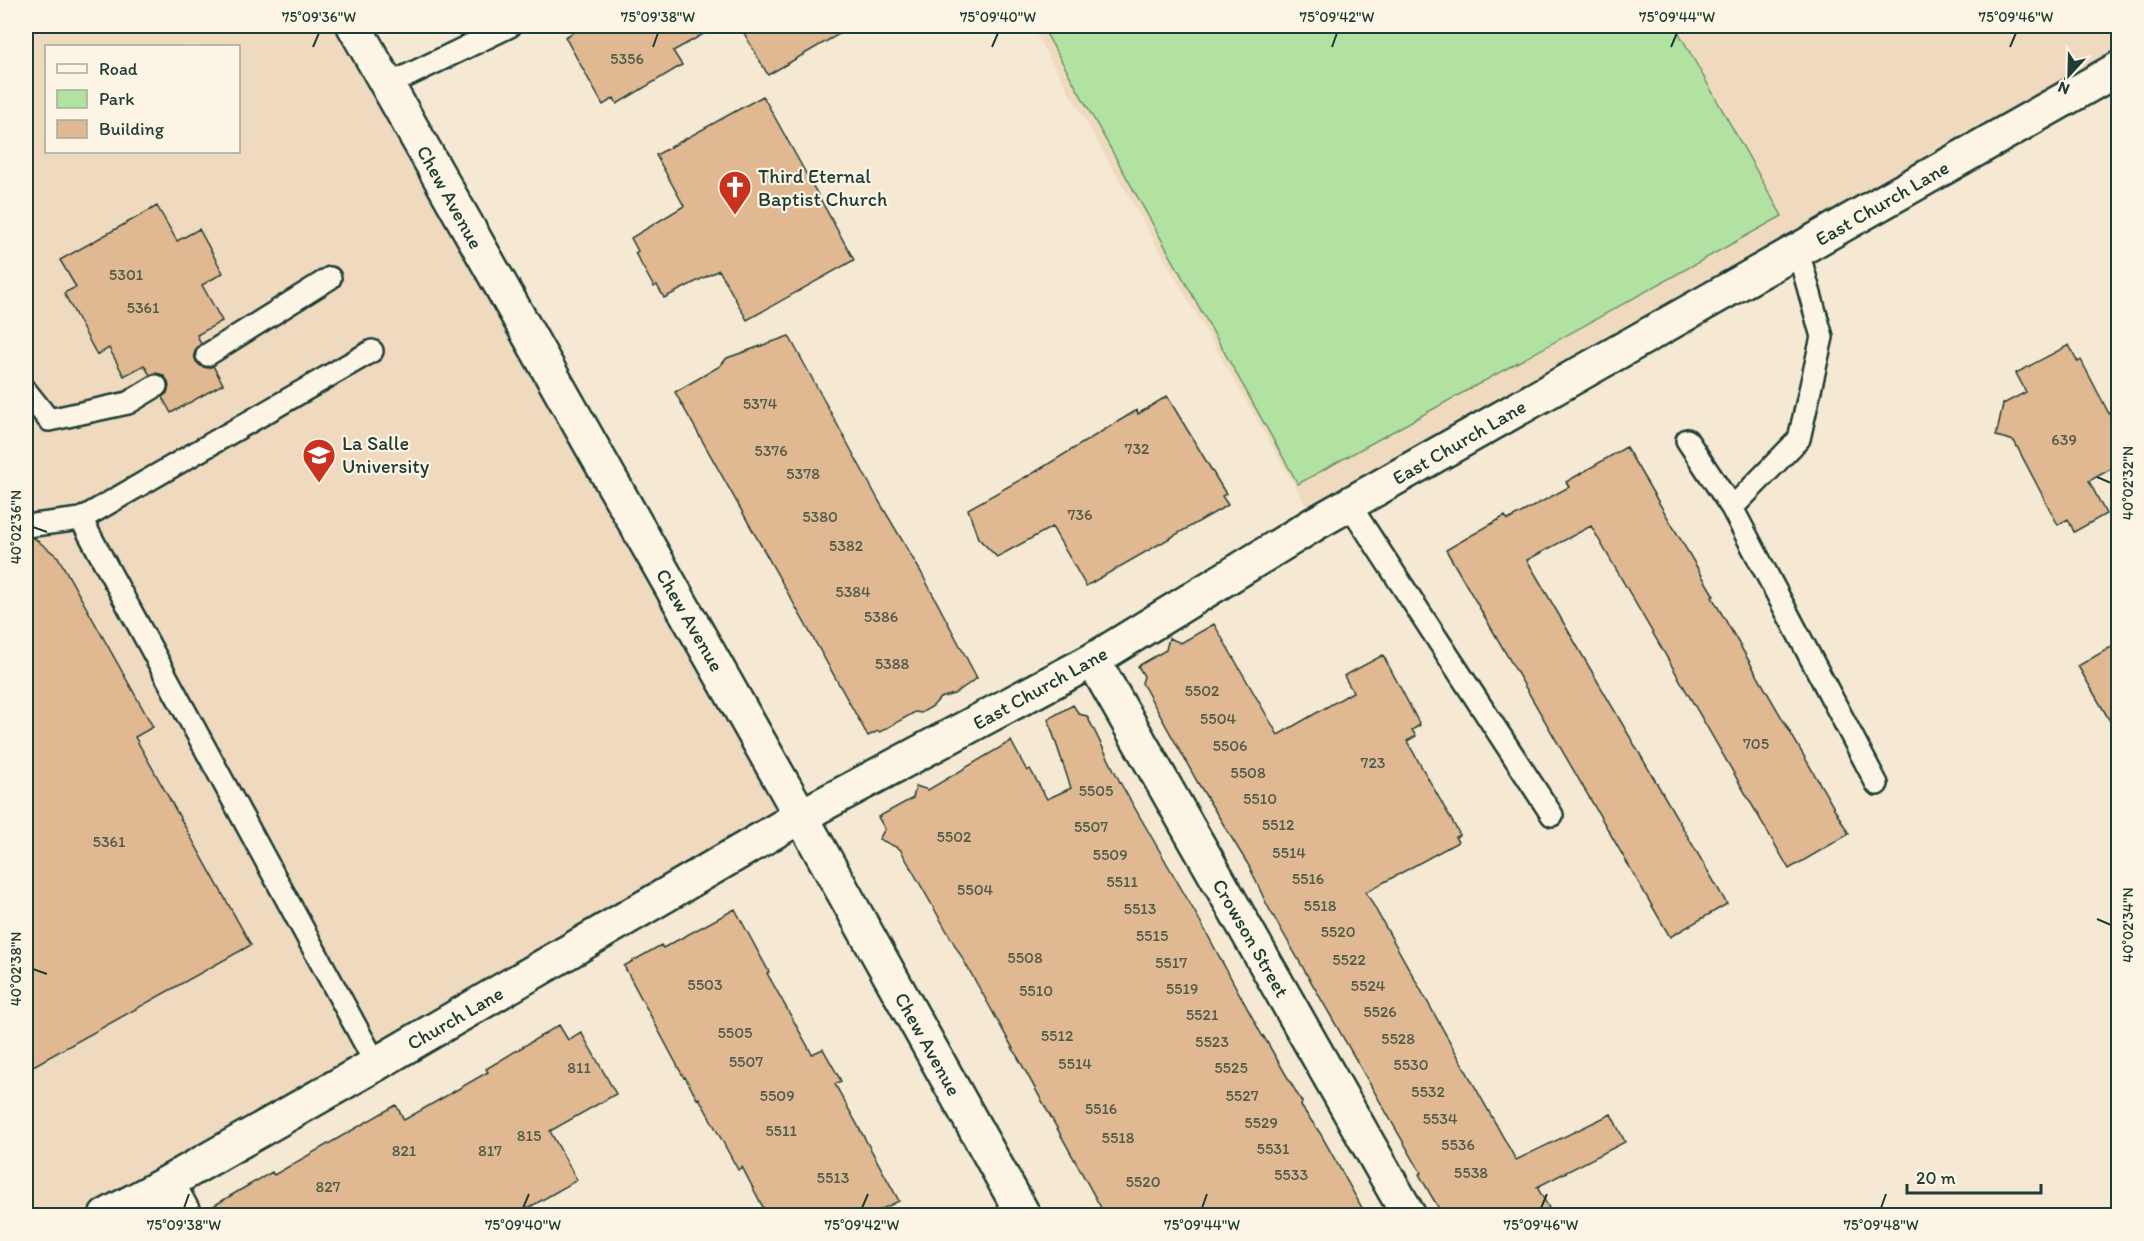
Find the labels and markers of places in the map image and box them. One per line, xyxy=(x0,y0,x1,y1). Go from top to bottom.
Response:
place label: Third Eternal Baptist Church xyxy=(758,164,887,211)
church icon: Third Eternal Baptist Church xyxy=(717,169,753,216)
place label: La Salle University xyxy=(342,431,430,478)
school or university icon: La Salle University xyxy=(301,437,337,484)

